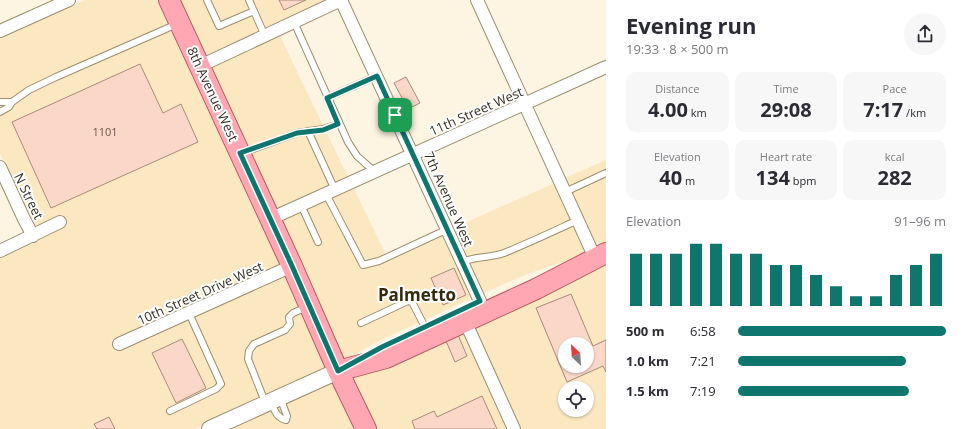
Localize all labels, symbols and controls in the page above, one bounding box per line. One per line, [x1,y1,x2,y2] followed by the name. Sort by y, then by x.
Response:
[626,10,757,40] text: Evening run
[904,13,946,55] button: share
[626,40,729,58] text: 19:33 · 8 × 500 m
[183,44,243,144] street label: 8th Avenue West
[655,81,699,96] text: Distance
[773,81,799,96] text: Time
[883,81,907,96] text: Pace
[426,82,526,140] street label: 11th Street West
[648,96,688,123] text: 4.00
[760,96,812,123] text: 29:08
[863,96,903,123] text: 7:17
[378,98,412,132] pin
[384,104,406,126] icon: arrive
[688,105,707,120] text: km
[903,105,926,120] text: /km
[92,124,118,139] house number: 1101
[420,149,478,250] street label: 7th Avenue West
[654,149,701,164] text: Elevation
[760,149,812,164] text: Heart rate
[885,149,905,164] text: kcal
[659,164,682,191] text: 40
[756,164,790,191] text: 134
[878,164,912,191] text: 282
[10,170,48,223] street label: N Street
[682,173,695,188] text: m
[790,173,816,188] text: bpm
[626,212,681,230] text: Elevation
[894,212,946,230] text: 91–96 m
[134,257,266,329] street label: 10th Street Drive West
[378,283,456,306] district label: Palmetto
[626,322,664,340] text: 500 m
[690,322,716,340] text: 6:58
[558,337,594,373] north arrow
[558,337,594,417] map controls
[626,352,669,370] text: 1.0 km
[690,352,716,370] text: 7:21
[558,381,594,417] button: locate
[626,382,669,400] text: 1.5 km
[690,382,716,400] text: 7:19

